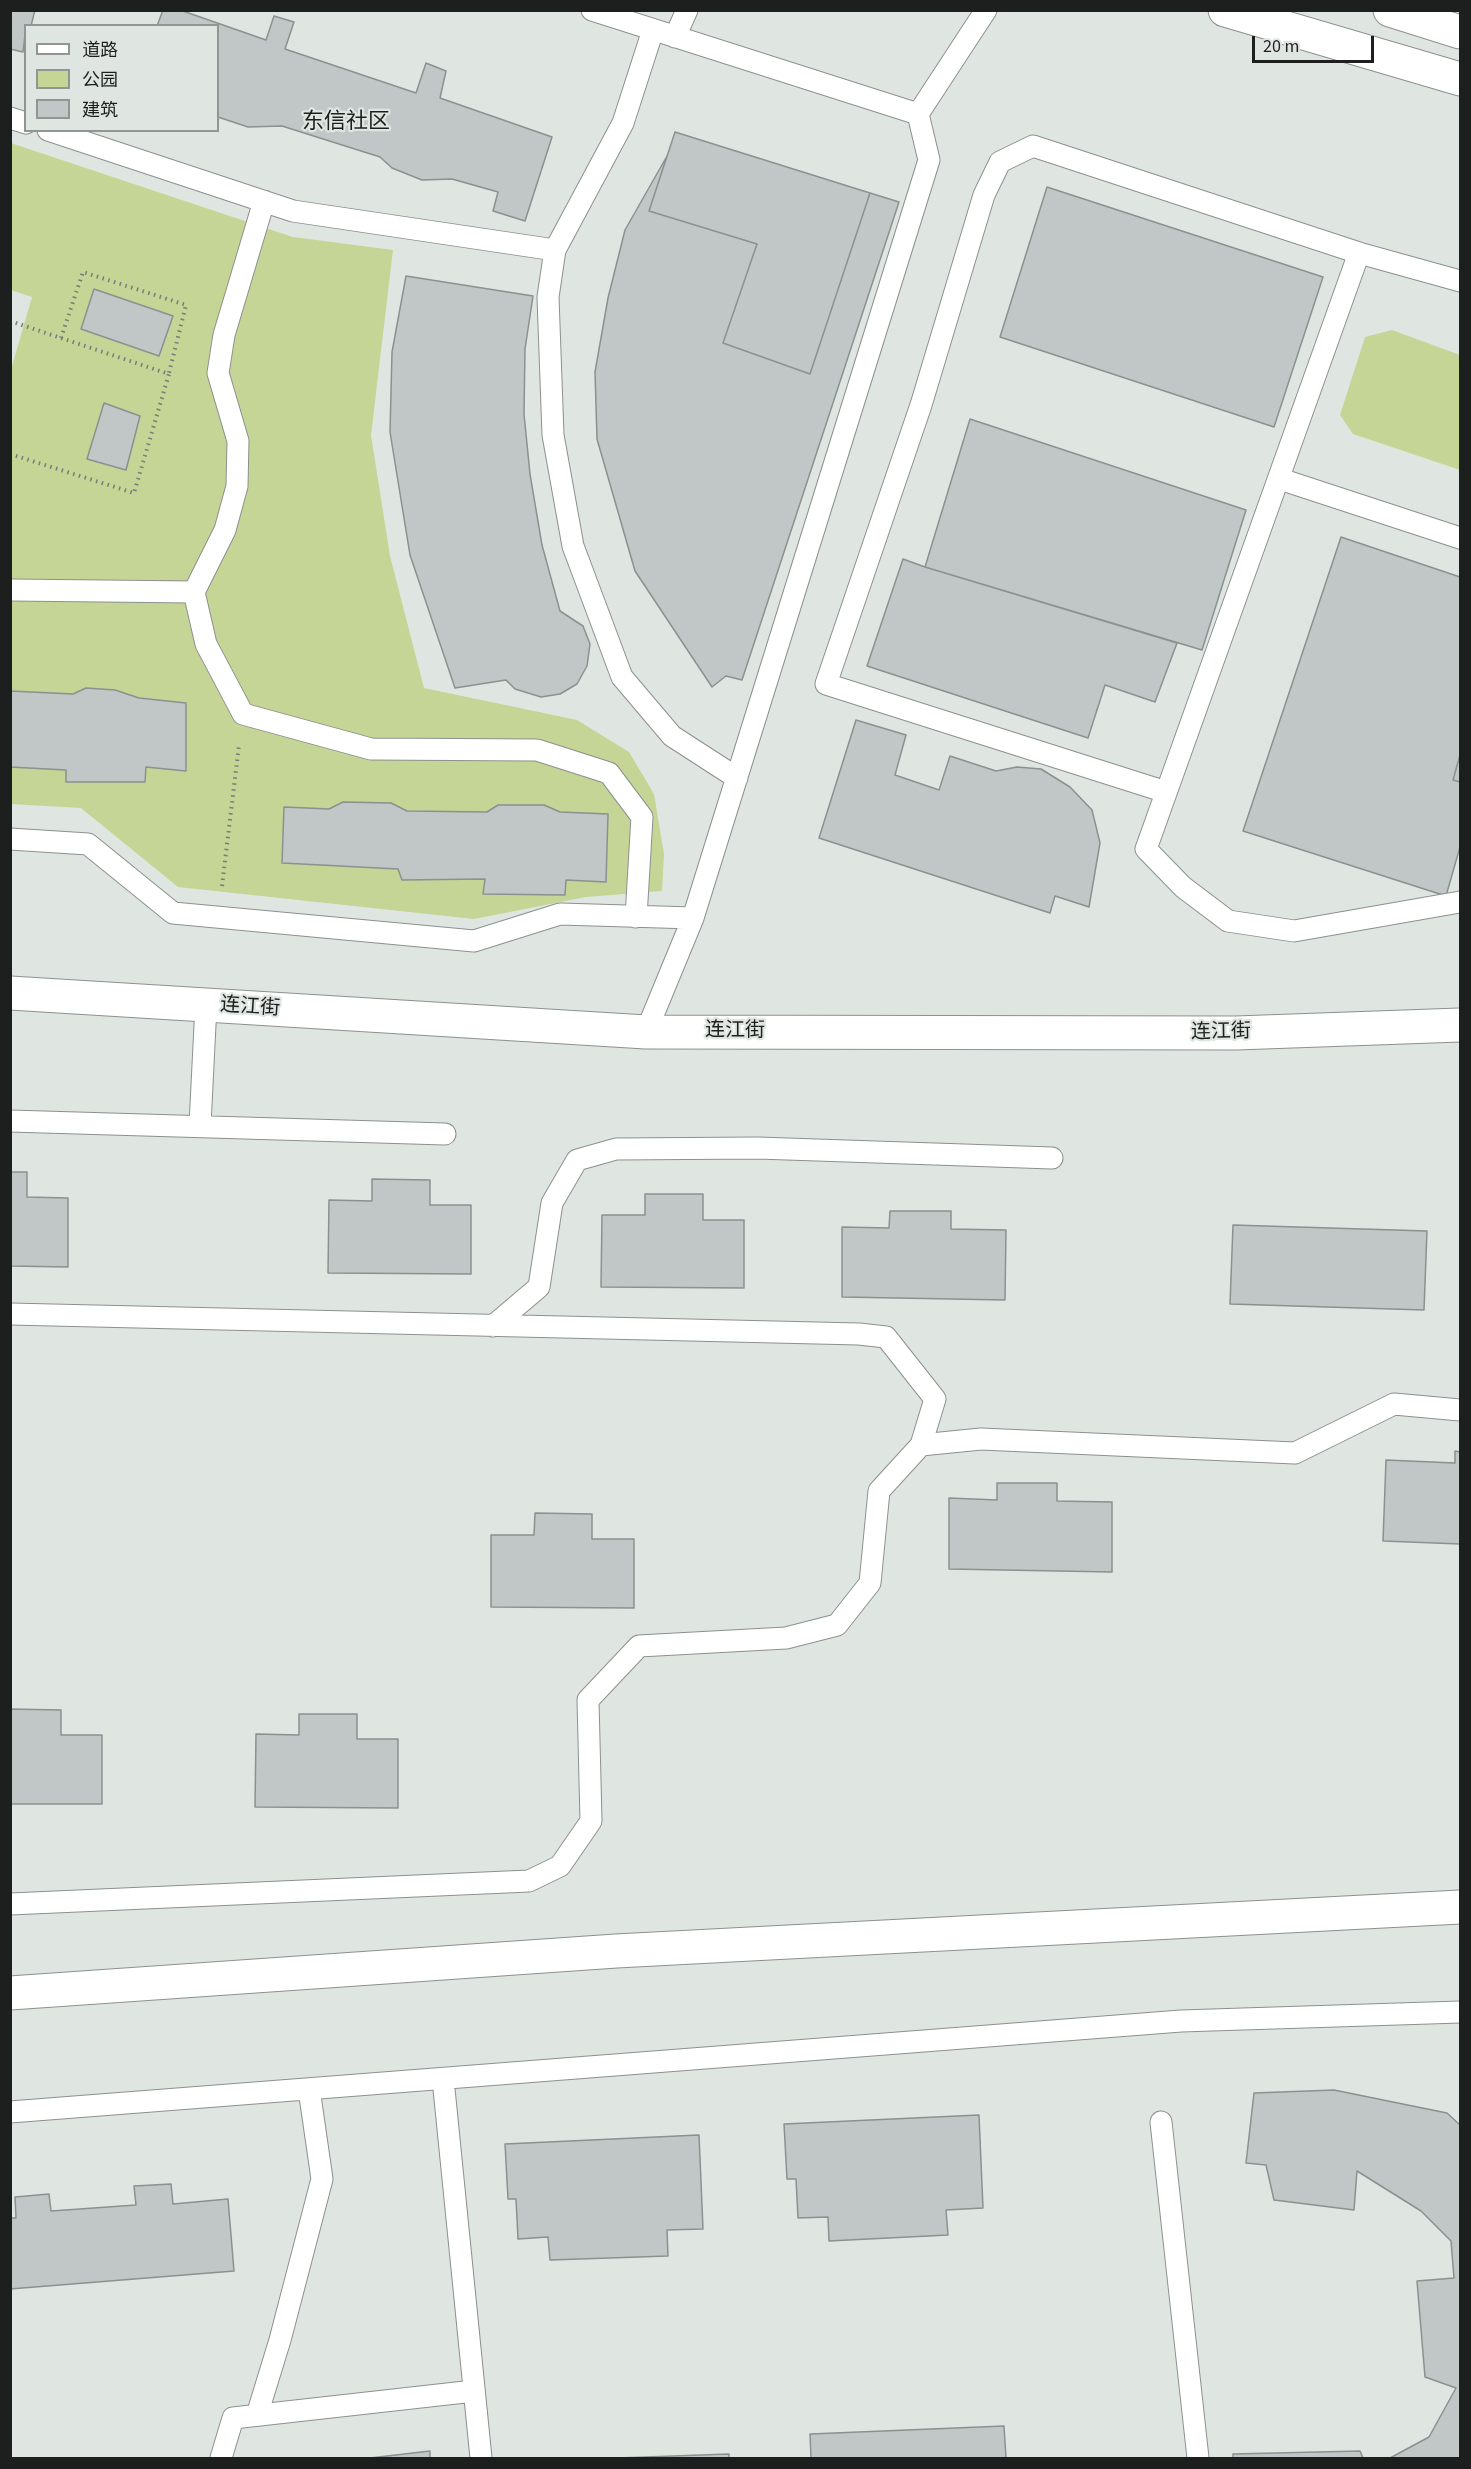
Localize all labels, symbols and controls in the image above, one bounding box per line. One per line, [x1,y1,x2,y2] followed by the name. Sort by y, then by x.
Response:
[24,24,219,132] legend
[1255,24,1376,62] scale bar
[1263,34,1299,59] text: 20 m
[82,38,118,63] text: 道路
[82,68,118,93] text: 公园
[82,98,118,123] text: 建筑
[302,110,390,136] district label: 东信社区
[219,994,281,1022] street label: 连江街
[705,1020,765,1044] street label: 连江街
[1191,1020,1251,1046] street label: 连江街

